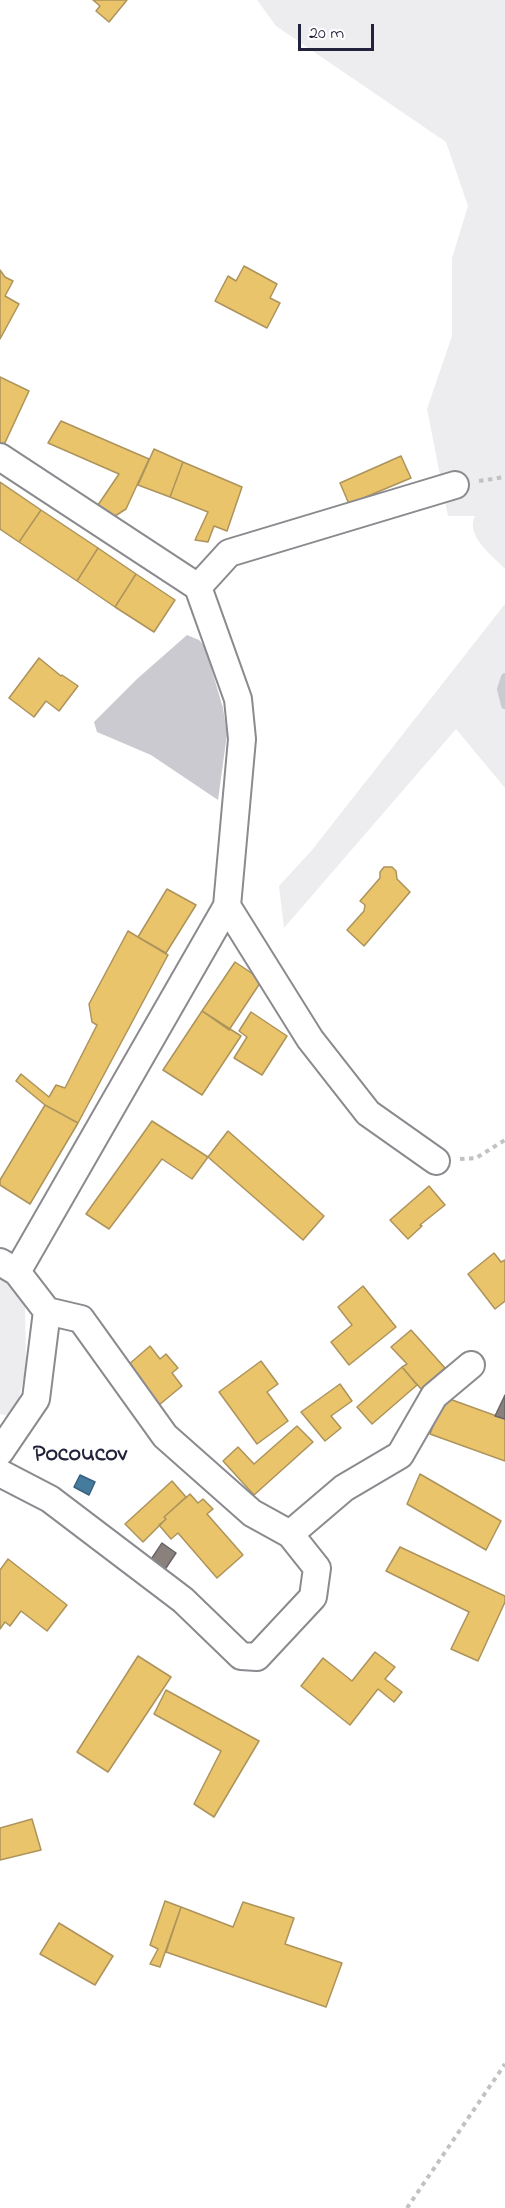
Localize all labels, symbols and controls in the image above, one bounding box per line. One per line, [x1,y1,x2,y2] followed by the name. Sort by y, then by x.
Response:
[301,12,378,50] scale bar
[309,21,344,47] text: 20 m
[33,1442,127,1470] district label: Pocoucov

